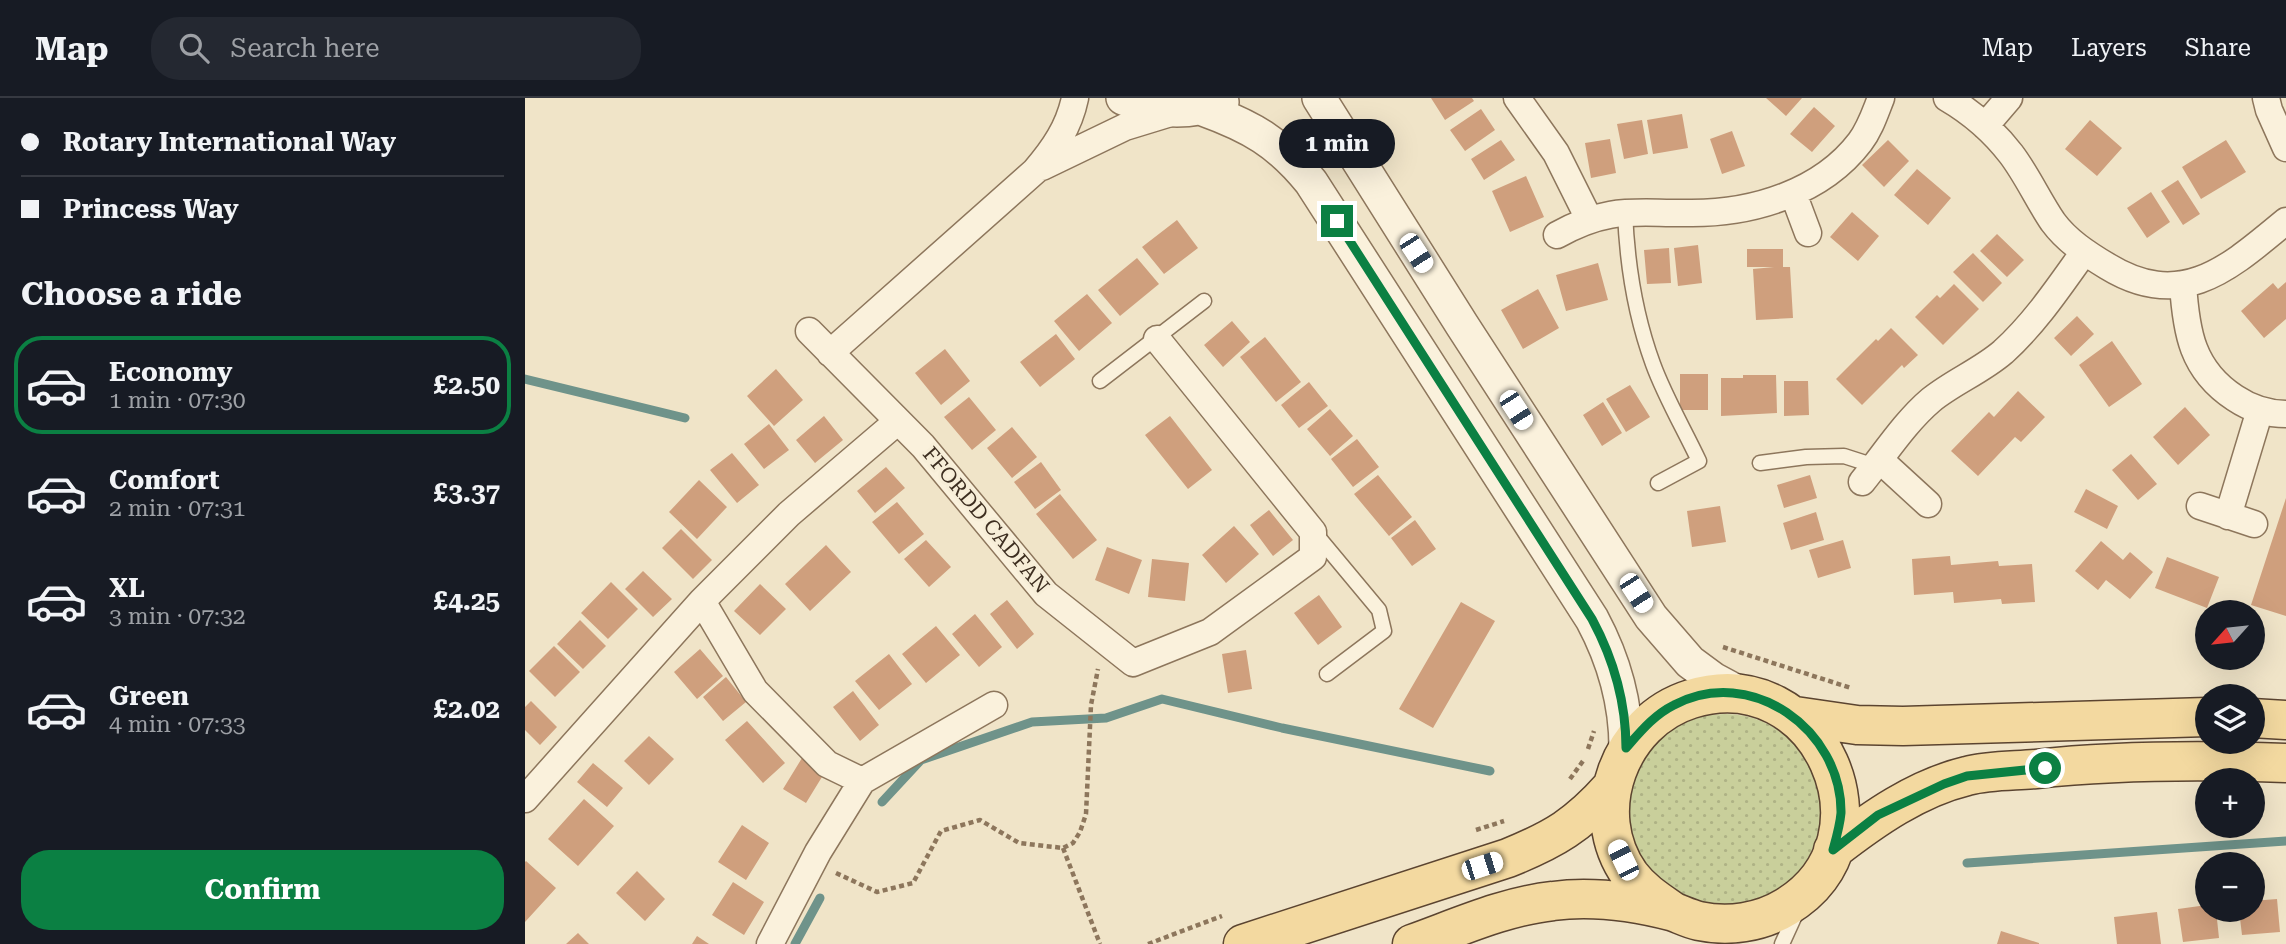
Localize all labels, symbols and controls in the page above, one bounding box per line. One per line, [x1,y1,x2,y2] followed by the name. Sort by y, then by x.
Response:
[151,17,641,80] search box
[35,29,109,68] text: Map
[175,29,213,67] icon: search
[231,33,380,63] text: Search here
[1982,34,2033,62] text: Map
[2071,34,2147,62] text: Layers
[2185,34,2251,62] text: Share
[1279,120,1395,169] callout: 1 min
[63,127,396,157] text: Rotary International Way
[1305,130,1369,157] text: 1 min
[63,194,239,224] text: Princess Way
[1321,205,1353,237] route end
[1396,230,1437,276] car
[21,275,242,313] text: Choose a ride
[25,354,88,417] icon: car
[109,357,232,387] text: Economy
[434,370,500,400] text: £2.50
[109,387,246,414] text: 1 min · 07:30
[1496,387,1537,433] car
[918,442,1054,598] street label: FFORDD CADFAN
[25,462,88,525] icon: car
[109,465,219,495] text: Comfort
[434,478,500,508] text: £3.37
[109,495,246,522] text: 2 min · 07:31
[25,570,88,633] icon: car
[1616,570,1657,616] car
[109,573,145,603] text: XL
[434,586,500,616] text: £4.25
[2195,600,2265,670] north arrow
[2195,600,2265,922] map controls
[109,603,246,630] text: 3 min · 07:32
[25,678,88,741] icon: car
[109,681,189,711] text: Green
[2195,684,2265,754] button: layers
[434,694,500,724] text: £2.02
[109,711,246,738] text: 4 min · 07:33
[2029,752,2061,784] route start
[2195,768,2265,838] button: +
[1605,837,1642,883] car
[21,850,504,930] button: Confirm
[1459,850,1506,882] car
[2195,852,2265,922] button: −

